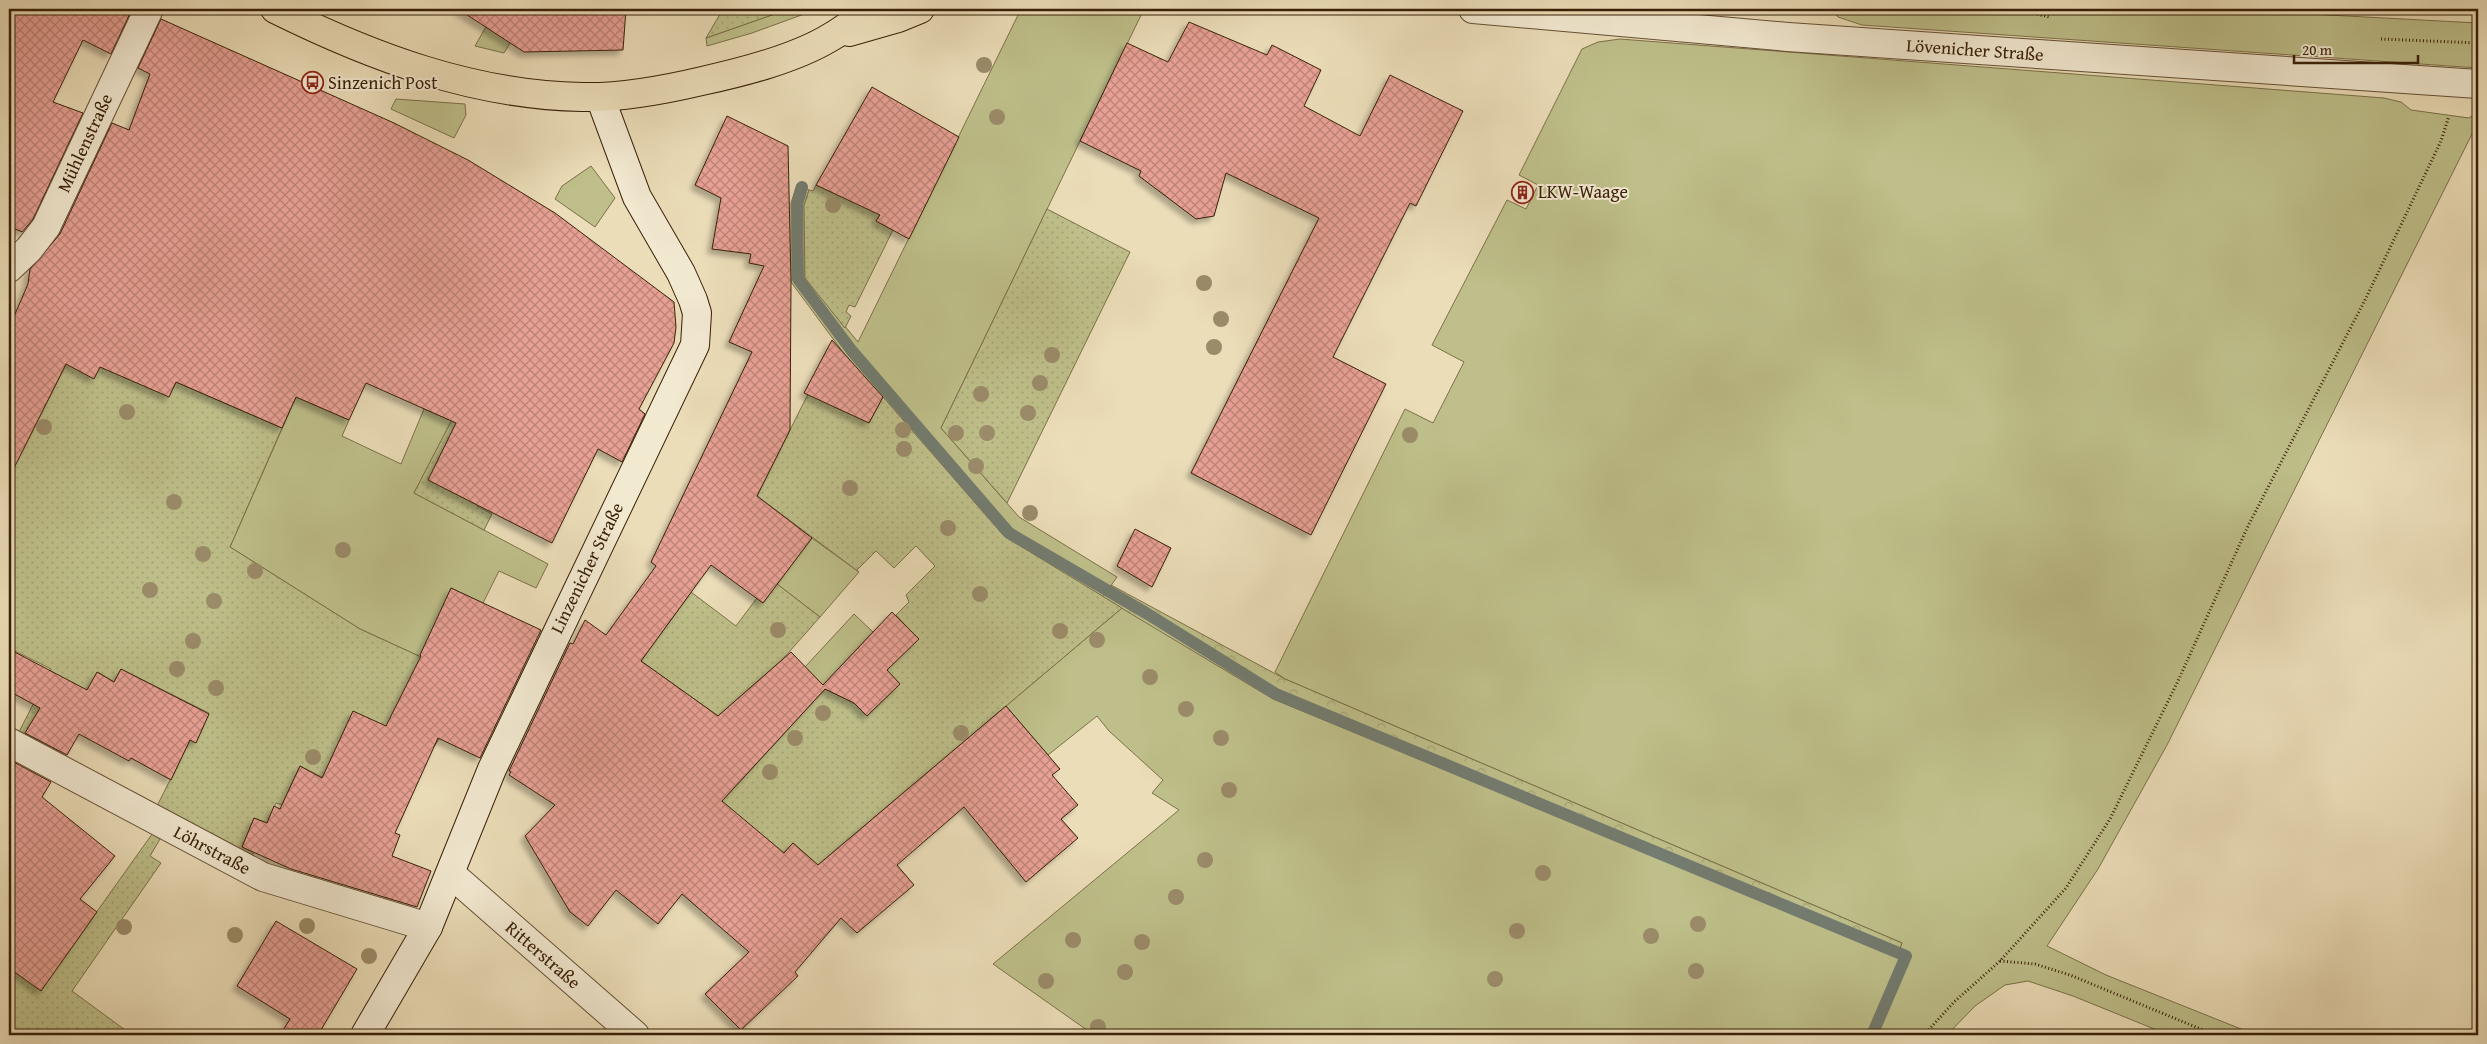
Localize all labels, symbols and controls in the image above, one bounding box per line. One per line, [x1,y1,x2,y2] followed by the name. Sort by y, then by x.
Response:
[1905,31,2045,68] street label: Lövenicher Straße
[2294,32,2418,64] scale bar
[2302,39,2333,60] text: 20 m
[328,69,438,96] place label: Sinzenich Post
[300,71,324,95] bus stop icon: Sinzenich Post
[50,89,119,197] street label: Mühlenstraße
[1538,178,1628,205] place label: LKW-Waage
[1510,180,1534,204] building icon: LKW-Waage
[543,498,630,638] street label: Linzenicher Straße
[169,818,256,881] street label: Löhrstraße
[500,914,587,995] street label: Ritterstraße

